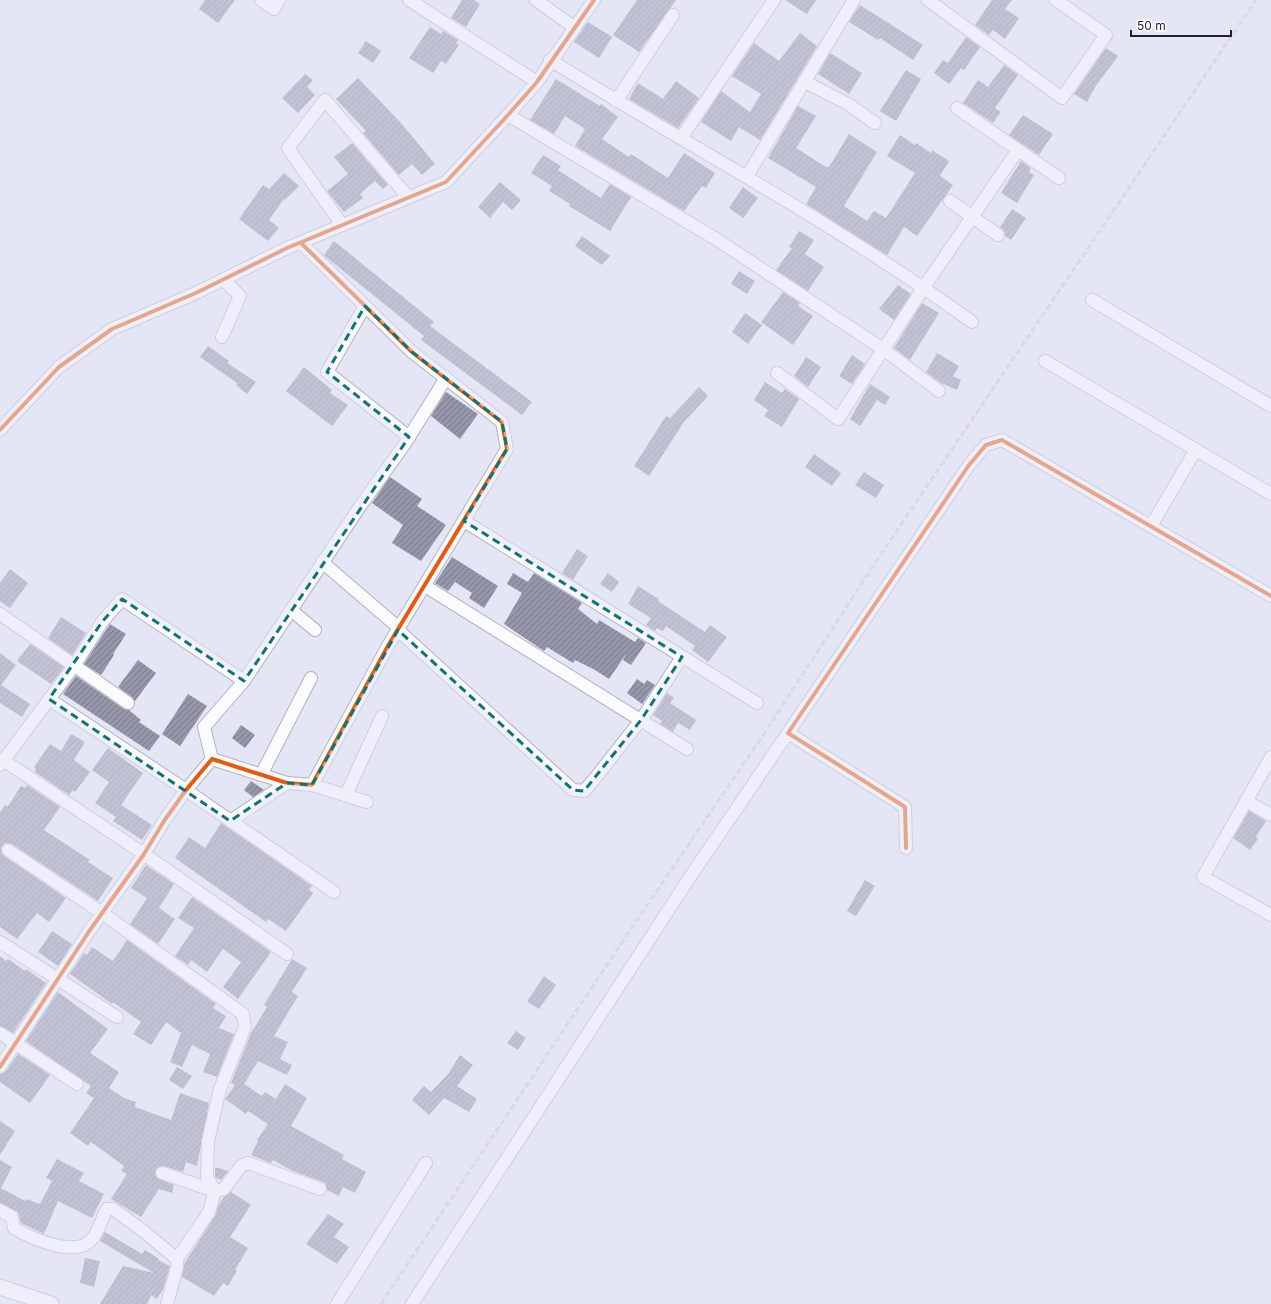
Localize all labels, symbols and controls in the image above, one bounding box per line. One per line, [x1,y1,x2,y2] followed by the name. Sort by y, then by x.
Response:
[1131,12,1231,38] scale bar
[1137,18,1166,33] text: 50 m

